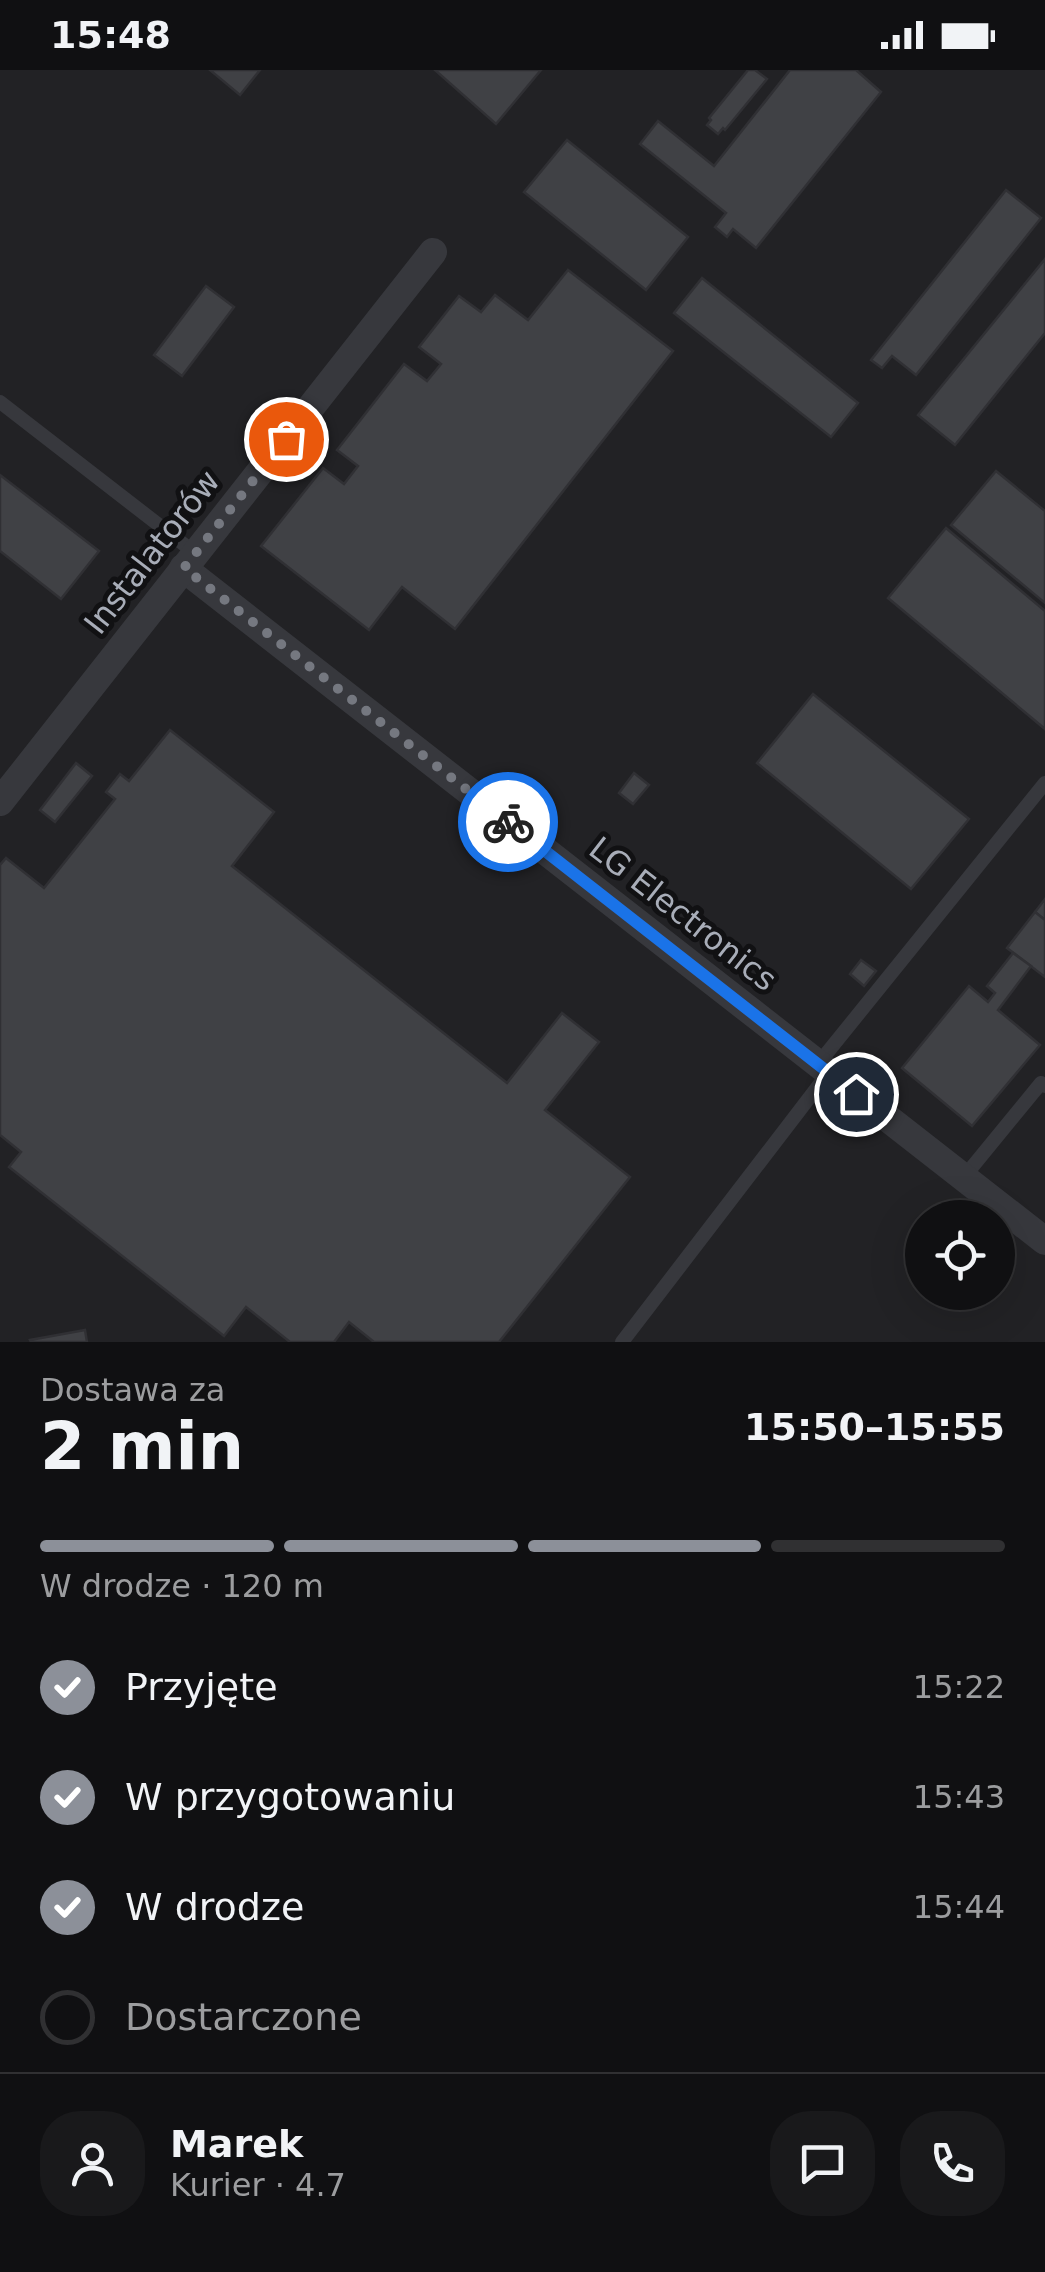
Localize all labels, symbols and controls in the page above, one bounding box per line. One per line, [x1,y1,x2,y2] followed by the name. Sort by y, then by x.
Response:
[50,13,171,57] text: 15:48
[244,397,329,482] pin
[259,412,314,467] icon: bag
[76,463,228,641] street label: Instalatorów
[458,772,558,872] courier
[481,795,536,850] icon: bike
[582,829,784,999] street label: LG Electronics
[814,1052,899,1137] pin
[829,1067,884,1122] icon: home
[905,1200,1015,1310] map controls
[905,1200,1015,1310] button: locate
[40,1371,225,1409] text: Dostawa za
[744,1405,1005,1449] text: 15:50–15:55
[40,1409,244,1484] text: 2 min
[40,1567,324,1605] text: W drodze · 120 m
[40,1660,95,1715] icon: check
[125,1665,278,1709] text: Przyjęte
[913,1668,1005,1706] text: 15:22
[40,1770,95,1825] icon: check
[125,1775,455,1819] text: W przygotowaniu
[913,1778,1005,1816] text: 15:43
[40,1880,95,1935] icon: check
[125,1885,304,1929] text: W drodze
[913,1888,1005,1926] text: 15:44
[125,1995,362,2039] text: Dostarczone
[40,2111,145,2216] button: person
[770,2111,875,2216] button: chat
[900,2111,1005,2216] button: phone
[170,2122,303,2166] text: Marek
[170,2166,346,2204] text: Kurier · 4.7

